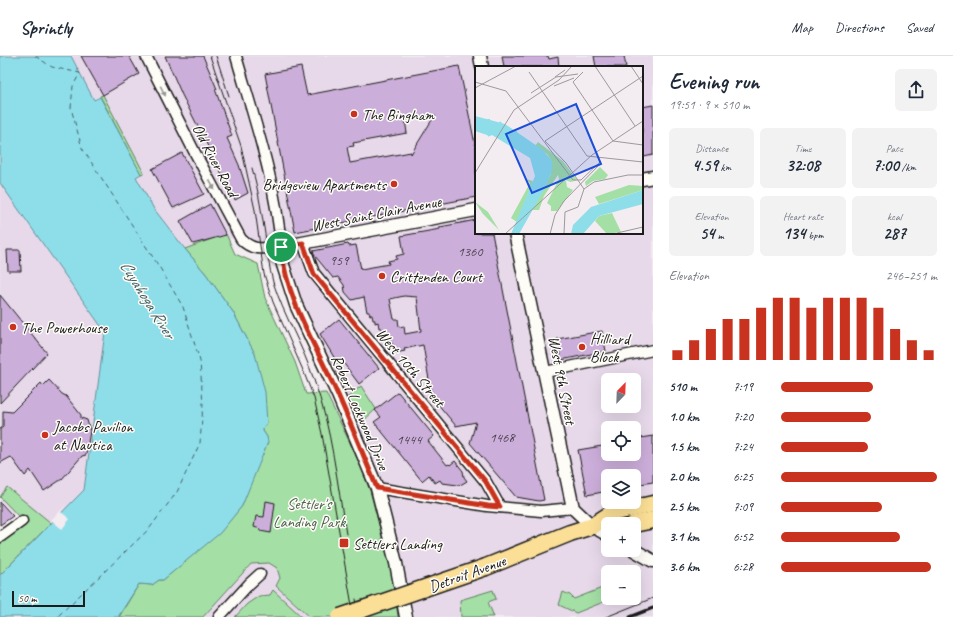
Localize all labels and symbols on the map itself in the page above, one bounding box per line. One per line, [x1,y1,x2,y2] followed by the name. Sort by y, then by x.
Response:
[475,66,643,234] inset map
[160,85,167,97] one-way arrow
[362,105,435,125] place label: The Bingham
[349,109,359,119] marker: The Bingham
[188,121,244,203] street label: Old River Road
[262,175,388,195] place label: Bridgeview Apartments
[209,179,216,191] one-way arrow
[389,179,399,189] marker: Bridgeview Apartments
[310,191,445,236] street label: West Saint Clair Avenue
[264,230,298,264] pin
[457,243,484,260] house number: 1360
[330,252,350,269] house number: 959
[115,257,181,344] water label: Cuyahoga River
[390,267,484,287] place label: Crittenden Court
[377,271,387,281] marker: Crittenden Court
[21,318,109,338] place label: The Powerhouse
[8,322,18,332] marker: The Powerhouse
[371,324,450,412] street label: West 10th Street
[590,329,632,367] place label: Hilliard Block
[544,334,581,428] street label: West 9th Street
[577,342,587,352] marker: Hilliard Block
[327,352,394,475] street label: Robert Lockwood Drive
[601,373,641,413] north arrow
[52,417,133,455] place label: Jacobs Pavilion at Nautica
[489,429,516,446] house number: 1468
[40,430,50,440] marker: Jacobs Pavilion at Nautica
[396,431,423,448] house number: 1444
[273,494,346,532] park label: Settler's Landing Park
[353,534,443,554] place label: Settlers Landing
[338,537,350,549] marker: Settlers Landing
[426,550,510,597] street label: Detroit Avenue
[12,589,85,608] scale bar

